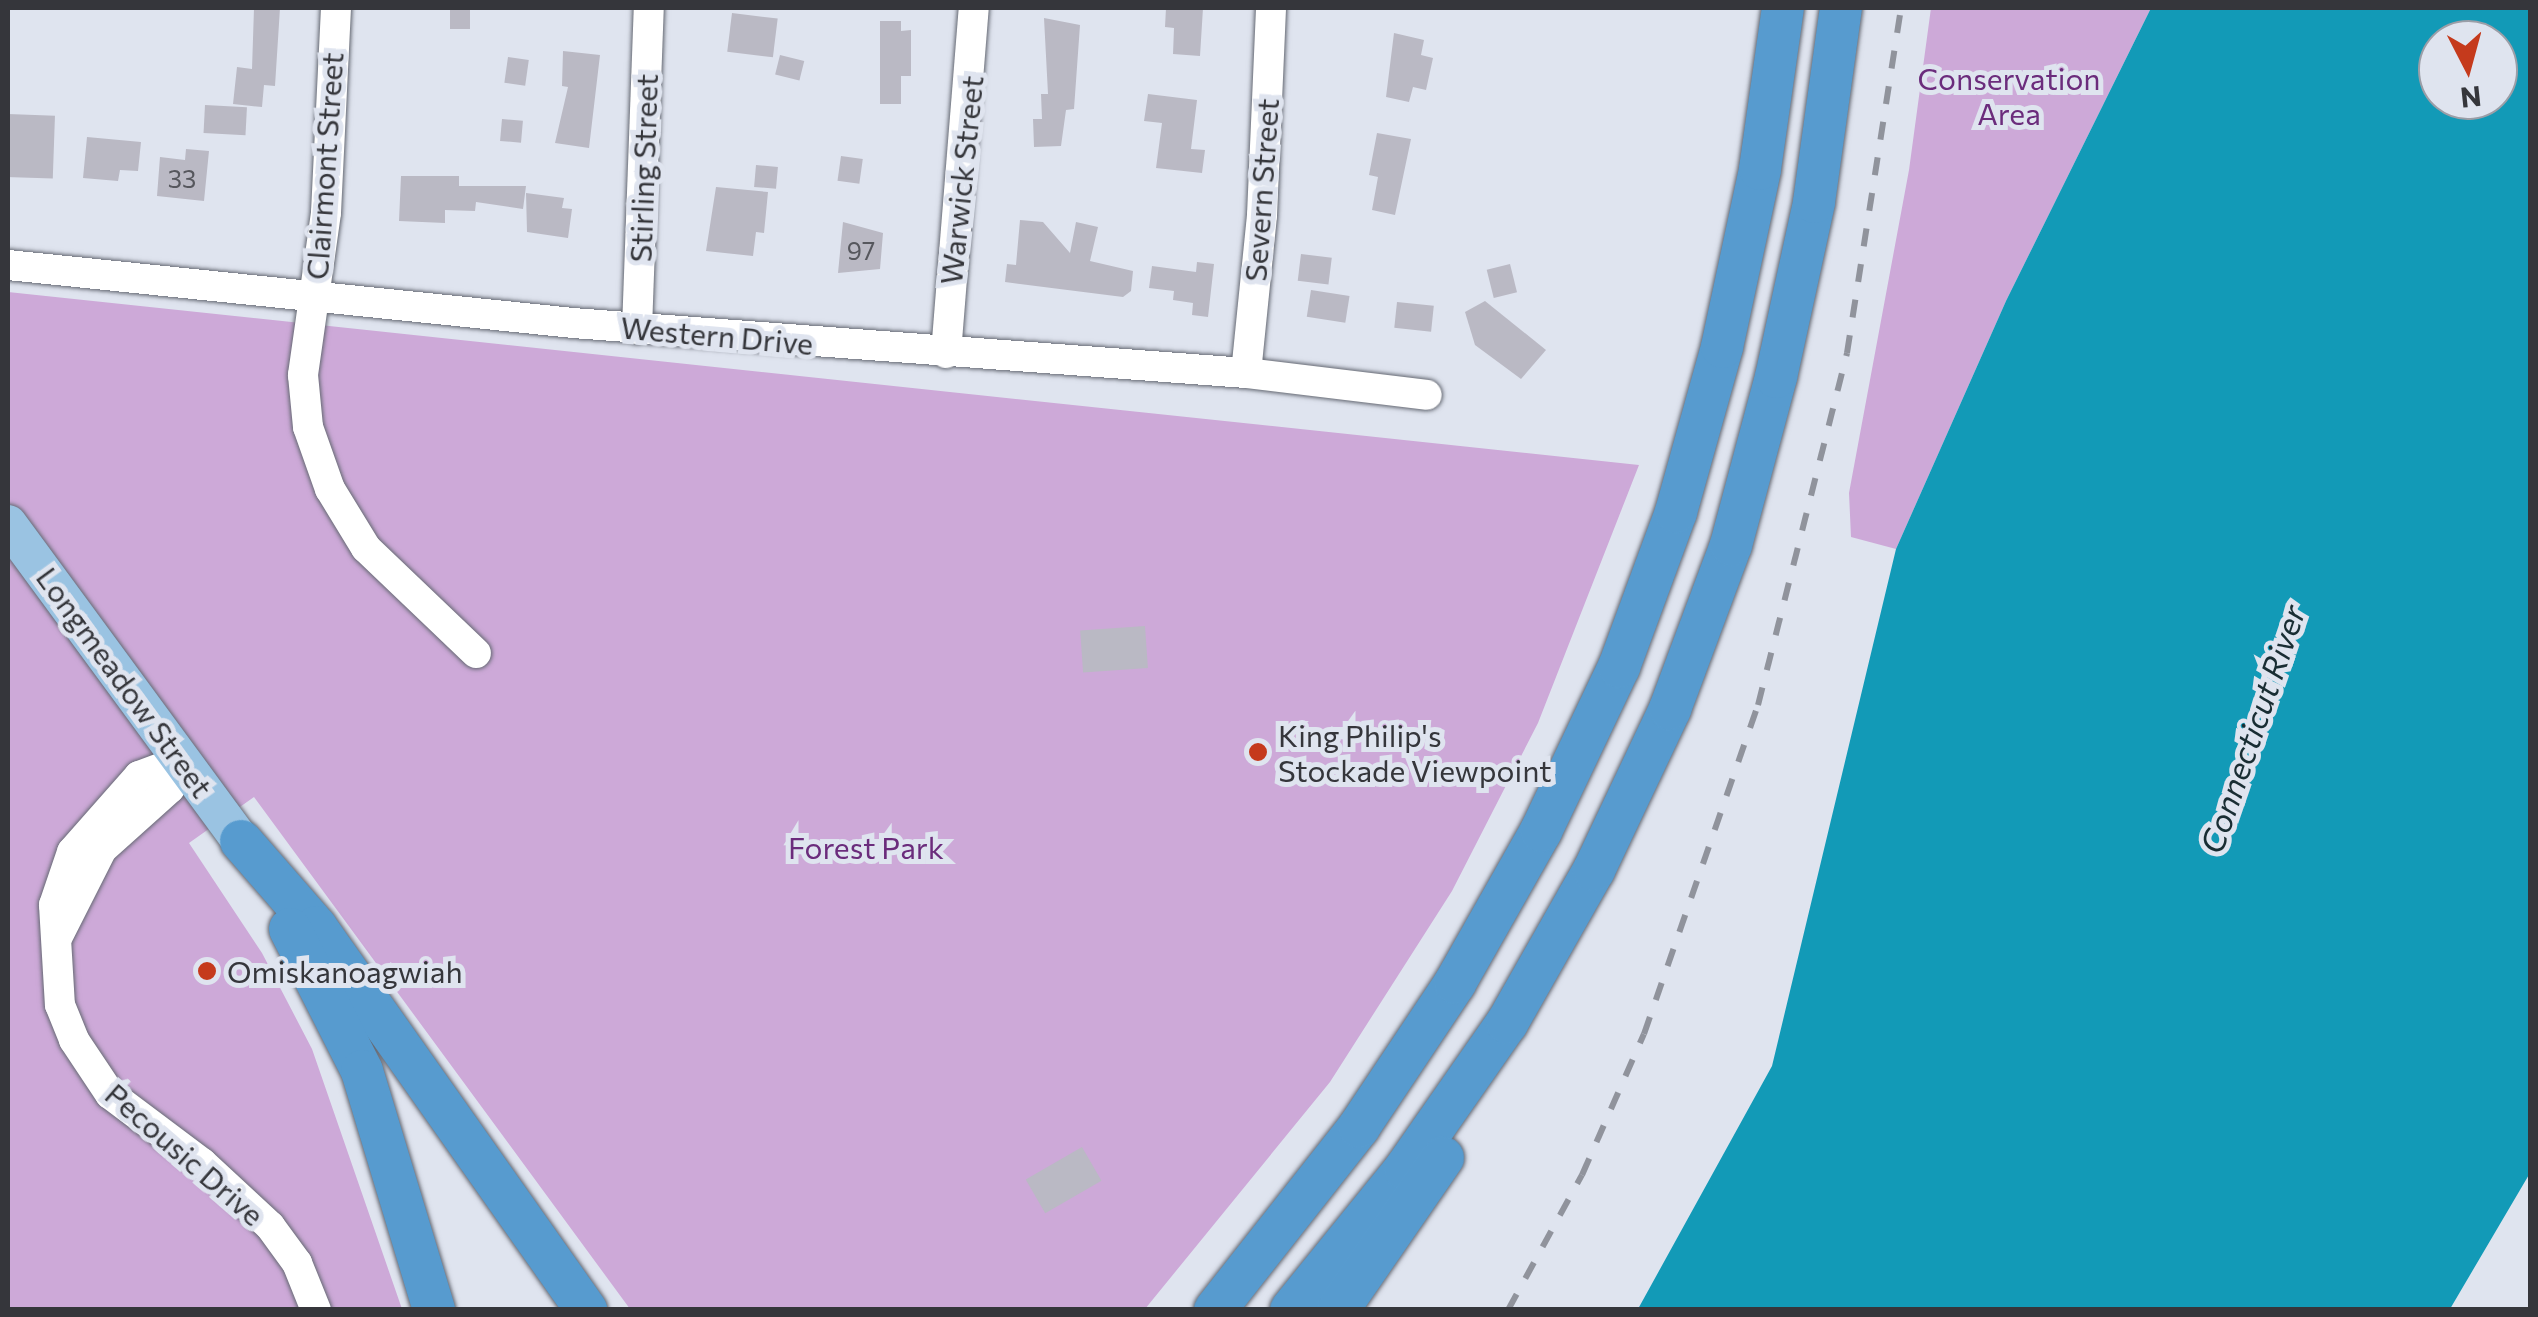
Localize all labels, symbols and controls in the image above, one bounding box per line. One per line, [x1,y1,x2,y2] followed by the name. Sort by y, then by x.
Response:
[2418,20,2518,120] north arrow
[298,51,350,281] street label: Clairmont Street
[1917,60,2101,130] park label: Conservation Area
[622,73,664,263] street label: Stirling Street
[932,74,990,286] street label: Warwick Street
[2459,80,2483,116] text: N
[1237,97,1285,283] street label: Severn Street
[168,163,196,193] house number: 33
[847,235,875,265] house number: 97
[619,309,815,361] street label: Western Drive
[29,560,221,804] street label: Longmeadow Street
[2192,600,2312,858] water label: Connecticut River
[1278,717,1552,788] place label: King Philip's Stockade Viewpoint
[1247,741,1269,763] marker: King Philip's Stockade Viewpoint
[788,829,944,865] park label: Forest Park
[227,953,463,989] place label: Omiskanoagwiah
[196,960,218,982] marker: Omiskanoagwiah
[98,1075,272,1233] street label: Pecousic Drive

